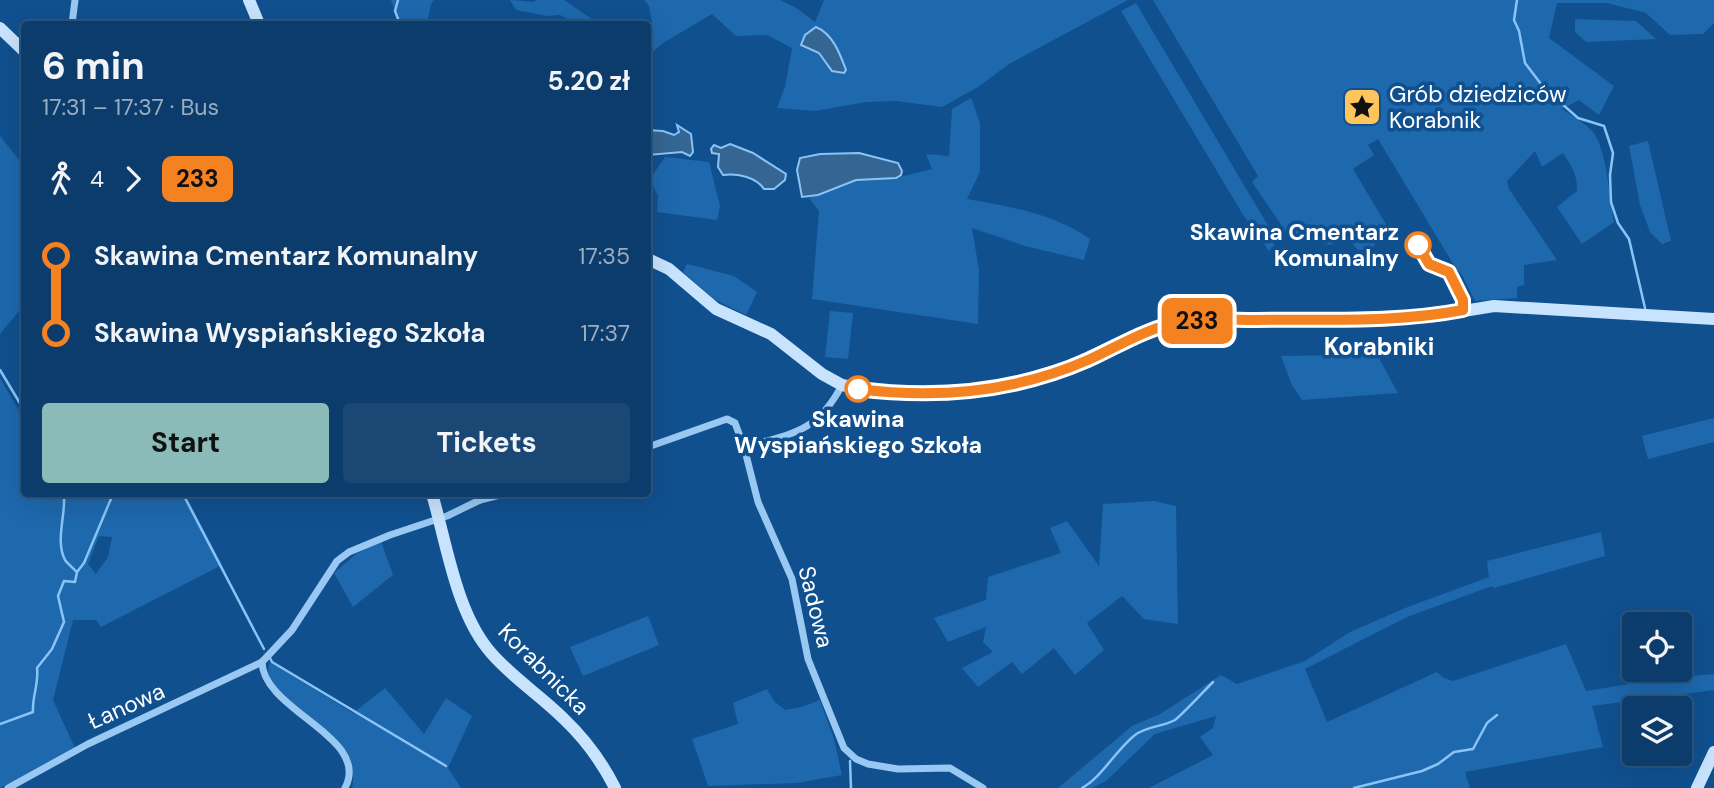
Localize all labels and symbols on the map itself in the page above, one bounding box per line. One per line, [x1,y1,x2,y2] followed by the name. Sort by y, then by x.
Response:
[1389,79,1567,135] place label: Grób dziedziców Korabnik
[1341,86,1383,128] place icon: Grób dziedziców Korabnik
[1190,217,1399,273] place label: Skawina Cmentarz Komunalny
[1405,232,1431,258] marker: Skawina Cmentarz Komunalny
[1157,298,1237,344] line badge: 233
[1324,331,1434,362] district label: Korabniki
[845,376,871,402] marker: Skawina Wyspiańskiego Szkoła
[734,404,982,460] place label: Skawina Wyspiańskiego Szkoła
[791,563,841,651] street label: Sadowa
[492,617,596,721] street label: Korabnicka
[83,676,169,736] street label: Łanowa

